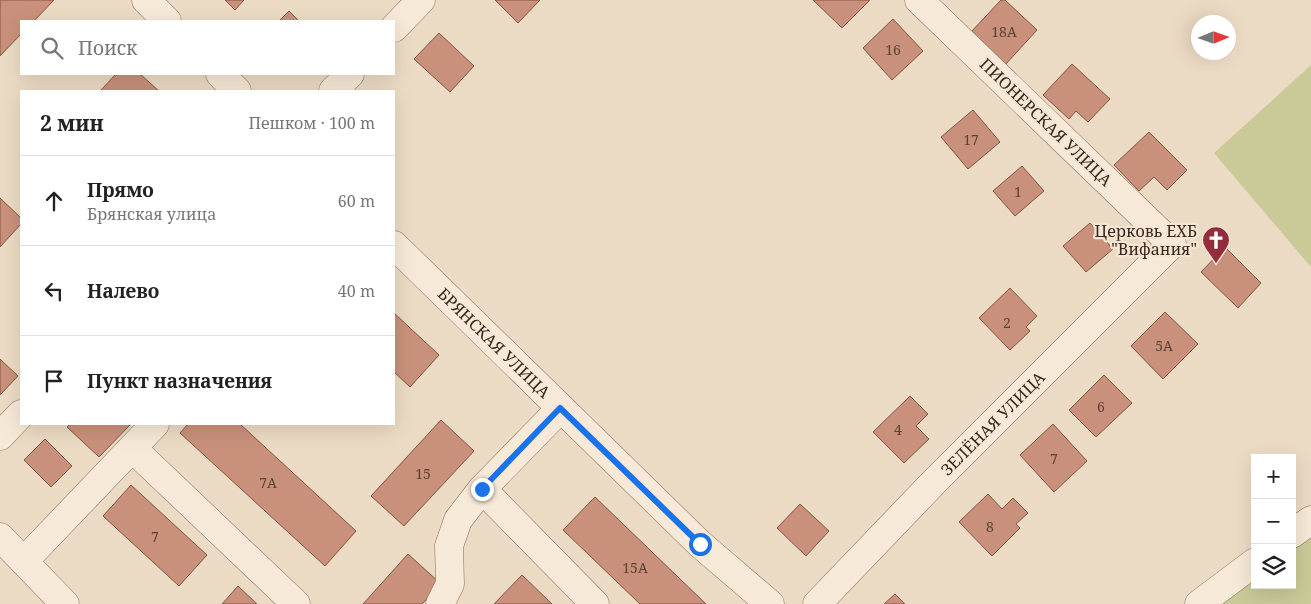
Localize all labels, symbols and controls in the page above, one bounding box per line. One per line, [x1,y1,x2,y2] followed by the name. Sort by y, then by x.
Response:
[1191,15,1236,60] north arrow
[20,20,395,75] search box
[991,22,1017,41] house number: 18А
[38,34,66,62] icon: search
[78,35,137,61] text: Поиск
[885,40,901,59] house number: 16
[975,53,1117,191] street label: ПИОНЕРСКАЯ УЛИЦА
[40,109,104,137] text: 2 мин
[248,112,375,134] text: Пешком · 100 m
[963,130,979,149] house number: 17
[87,177,154,203] text: Прямо
[1014,182,1022,201] house number: 1
[40,187,68,215] icon: ahead
[338,190,375,212] text: 60 m
[87,203,216,225] text: Брянская улица
[1095,220,1197,260] place label: Церковь ЕХБ "Вифания"
[1201,225,1231,264] church icon: Церковь ЕХБ "Вифания"
[40,277,68,305] icon: left
[87,278,159,304] text: Налево
[338,280,375,302] text: 40 m
[433,283,556,403] street label: БРЯНСКАЯ УЛИЦА
[1003,313,1011,332] house number: 2
[1155,336,1173,355] house number: 5А
[936,366,1050,480] street label: ЗЕЛЁНАЯ УЛИЦА
[40,367,68,395] icon: arrive
[87,368,272,394] text: Пункт назначения
[1097,397,1105,416] house number: 6
[894,420,902,439] house number: 4
[1050,449,1058,468] house number: 7
[1251,454,1296,589] map controls
[1251,454,1296,499] button: +
[415,464,431,483] house number: 15
[259,473,277,492] house number: 7А
[471,478,494,501] route end
[1251,499,1296,544] button: −
[986,517,994,536] house number: 8
[151,527,159,546] house number: 7
[689,533,712,556] route start
[1251,544,1296,589] button: layers
[622,558,648,577] house number: 15А

